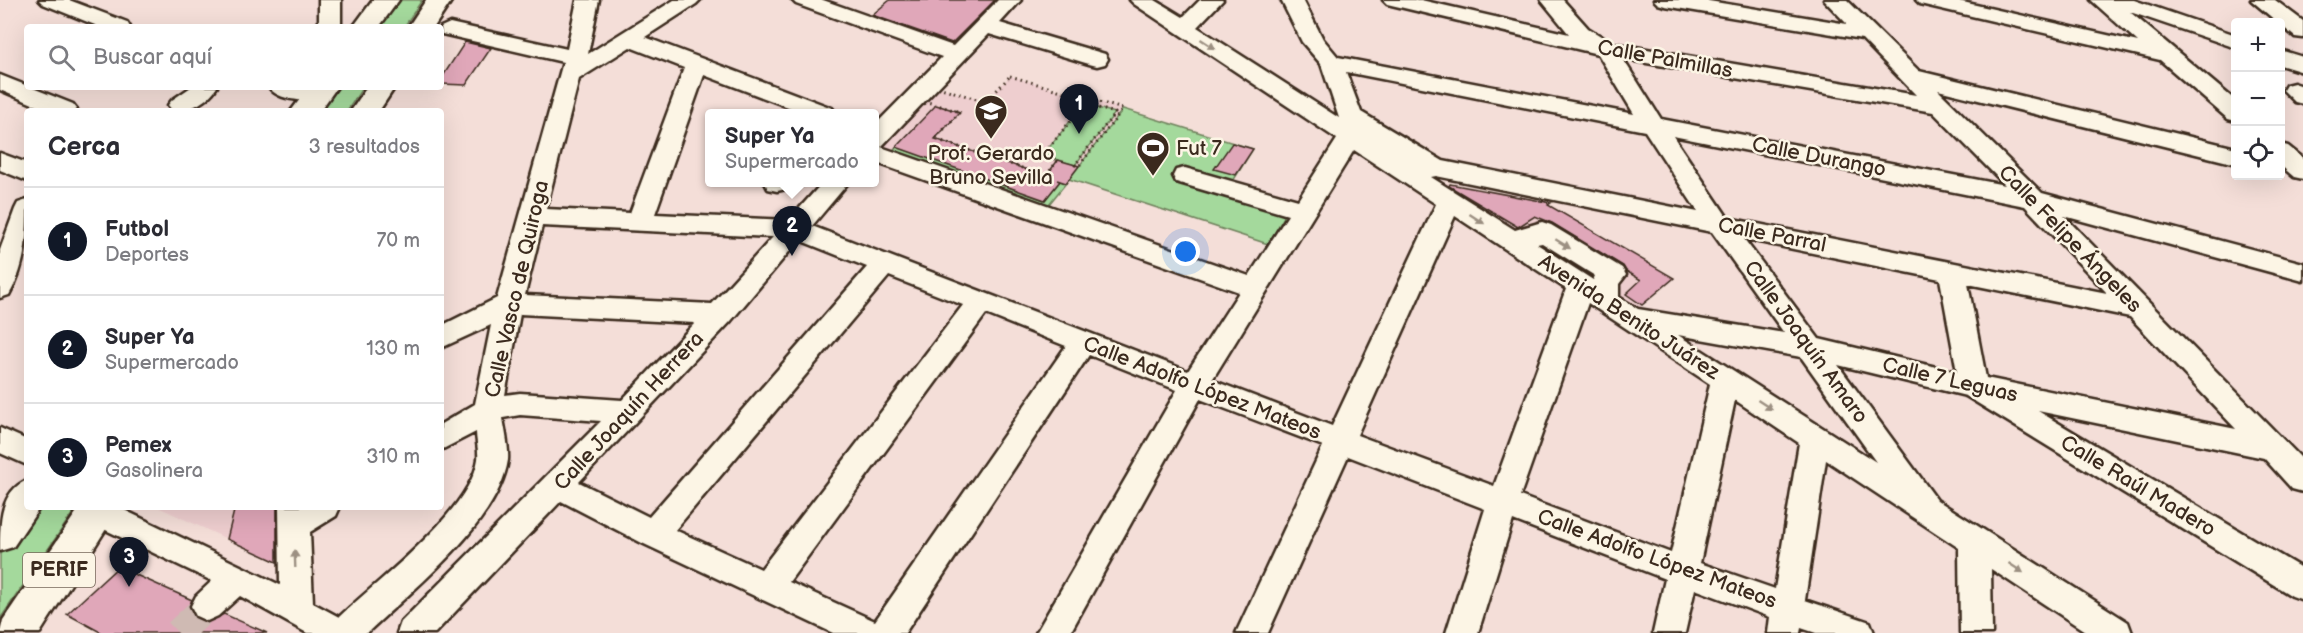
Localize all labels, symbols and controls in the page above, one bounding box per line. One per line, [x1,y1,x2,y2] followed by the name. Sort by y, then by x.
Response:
[2231,18,2285,180] map controls
[2231,18,2285,72] button: +
[24,24,444,90] search box
[1595,35,1735,83] street label: Calle Palmillas
[1199,38,1216,49] one-way arrow
[45,41,78,74] icon: search
[93,44,212,71] text: Buscar aquí
[2231,72,2285,126] button: −
[1060,84,1098,134] pin: 1
[973,93,1009,140] school or university icon: Prof. Gerardo Bruno Sevilla
[705,109,879,187] popup
[725,123,815,150] text: Super Ya
[2231,126,2285,180] button: locate
[1135,130,1171,177] sports icon: Fut 7
[48,132,120,163] text: Cerca
[1750,132,1888,182] street label: Calle Durango
[309,135,420,159] text: 3 resultados
[1176,136,1223,161] place label: Fut 7
[928,141,1054,190] place label: Prof. Gerardo Bruno Sevilla
[725,150,859,174] text: Supermercado
[1993,160,2147,318] street label: Calle Felipe Ángeles
[480,178,554,400] street label: Calle Vasco de Quiroga
[772,206,812,256] pin: 2
[1716,212,1828,258] street label: Calle Parral
[1469,213,1485,224] one-way arrow
[105,216,169,243] text: Futbol
[63,229,72,253] text: 1
[376,229,420,253] text: 70 m
[1171,237,1200,266] your location
[1555,239,1571,250] one-way arrow
[105,243,189,267] text: Deportes
[1534,249,1725,385] street label: Avenida Benito Juárez
[1739,256,1873,428] street label: Calle Joaquín Amaro
[105,324,195,351] text: Super Ya
[549,326,709,496] street label: Calle Joaquín Herrera
[1079,331,1325,445] street label: Calle Adolfo López Mateos
[62,337,73,361] text: 2
[366,337,420,361] text: 130 m
[105,351,239,375] text: Supermercado
[1880,352,2020,408] street label: Calle 7 Leguas
[1756,399,1773,410] one-way arrow
[2056,430,2220,542] street label: Calle Raúl Madero
[105,432,171,459] text: Pemex
[62,445,73,469] text: 3
[366,445,420,469] text: 310 m
[105,459,203,483] text: Gasolinera
[1534,504,1780,614] street label: Calle Adolfo López Mateos
[110,538,148,587] pin: 3
[290,549,300,568] one-way arrow
[23,553,95,587] road number: PERIF
[2008,562,2024,573] one-way arrow

